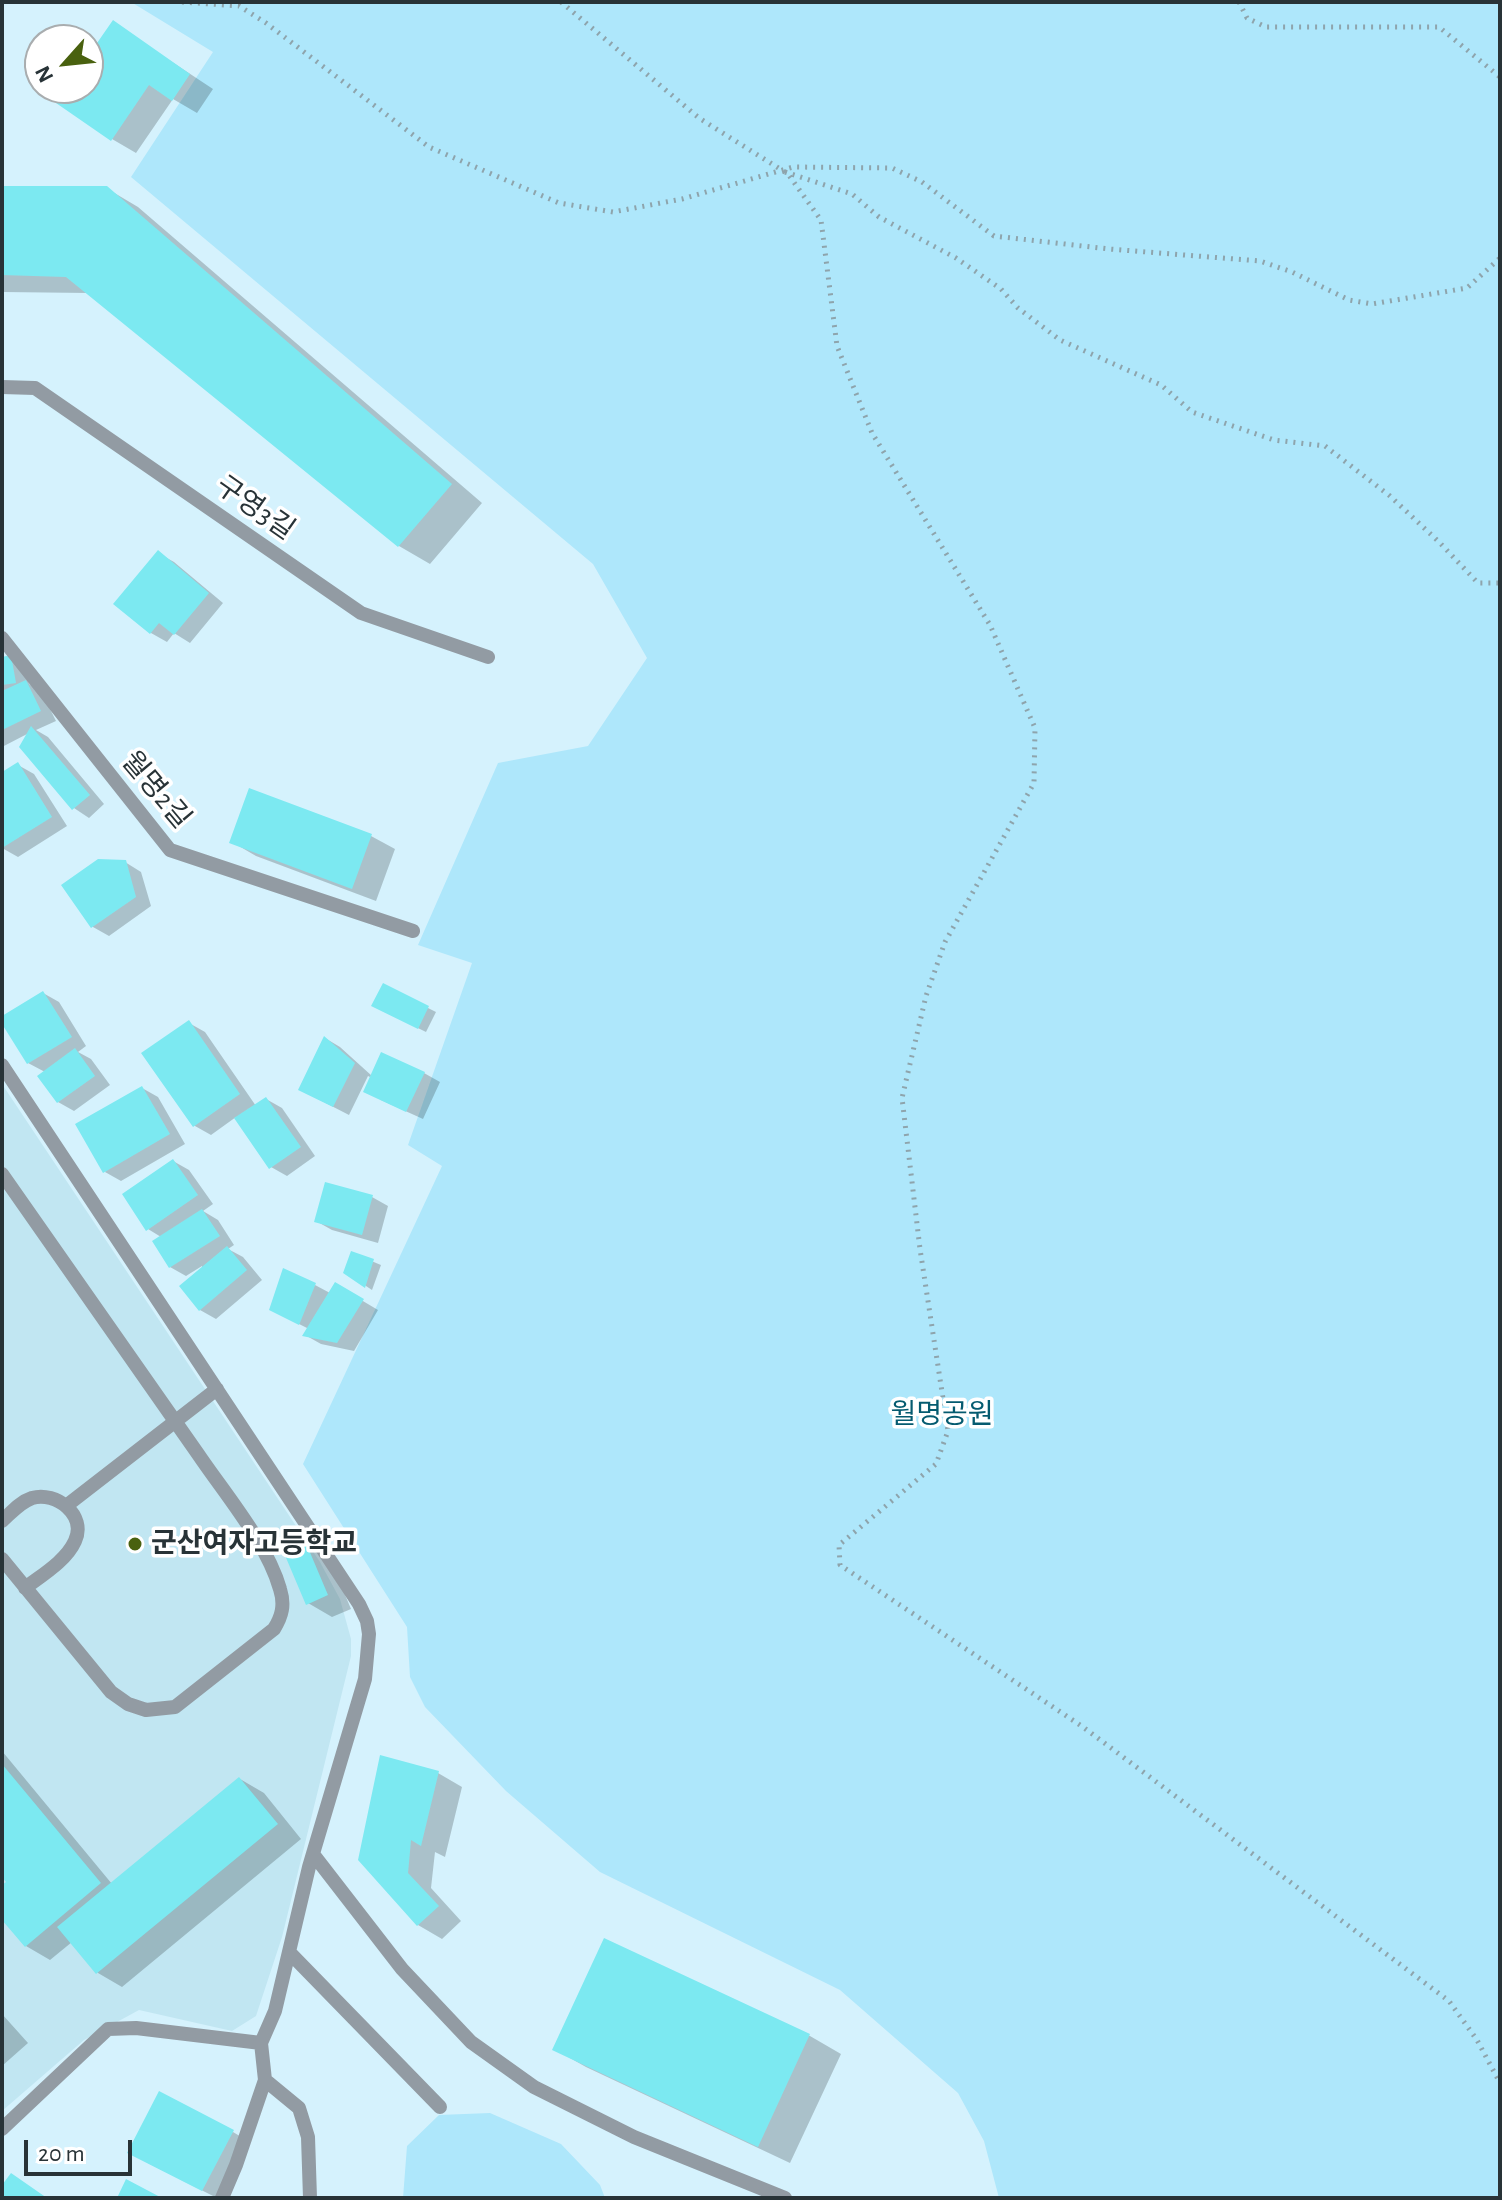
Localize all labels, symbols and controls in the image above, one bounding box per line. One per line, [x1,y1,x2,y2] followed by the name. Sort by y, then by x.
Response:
[24,24,104,104] north arrow
[31,62,58,86] text: N
[209,469,301,547] street label: 구영3길
[114,745,198,835] street label: 월명2길
[890,1398,994,1432] park label: 월명공원
[151,1527,357,1561] place label: 군산여자고등학교
[126,1535,144,1553] marker: 군산여자고등학교
[28,2124,136,2174] scale bar
[38,2142,85,2166] text: 20 m

